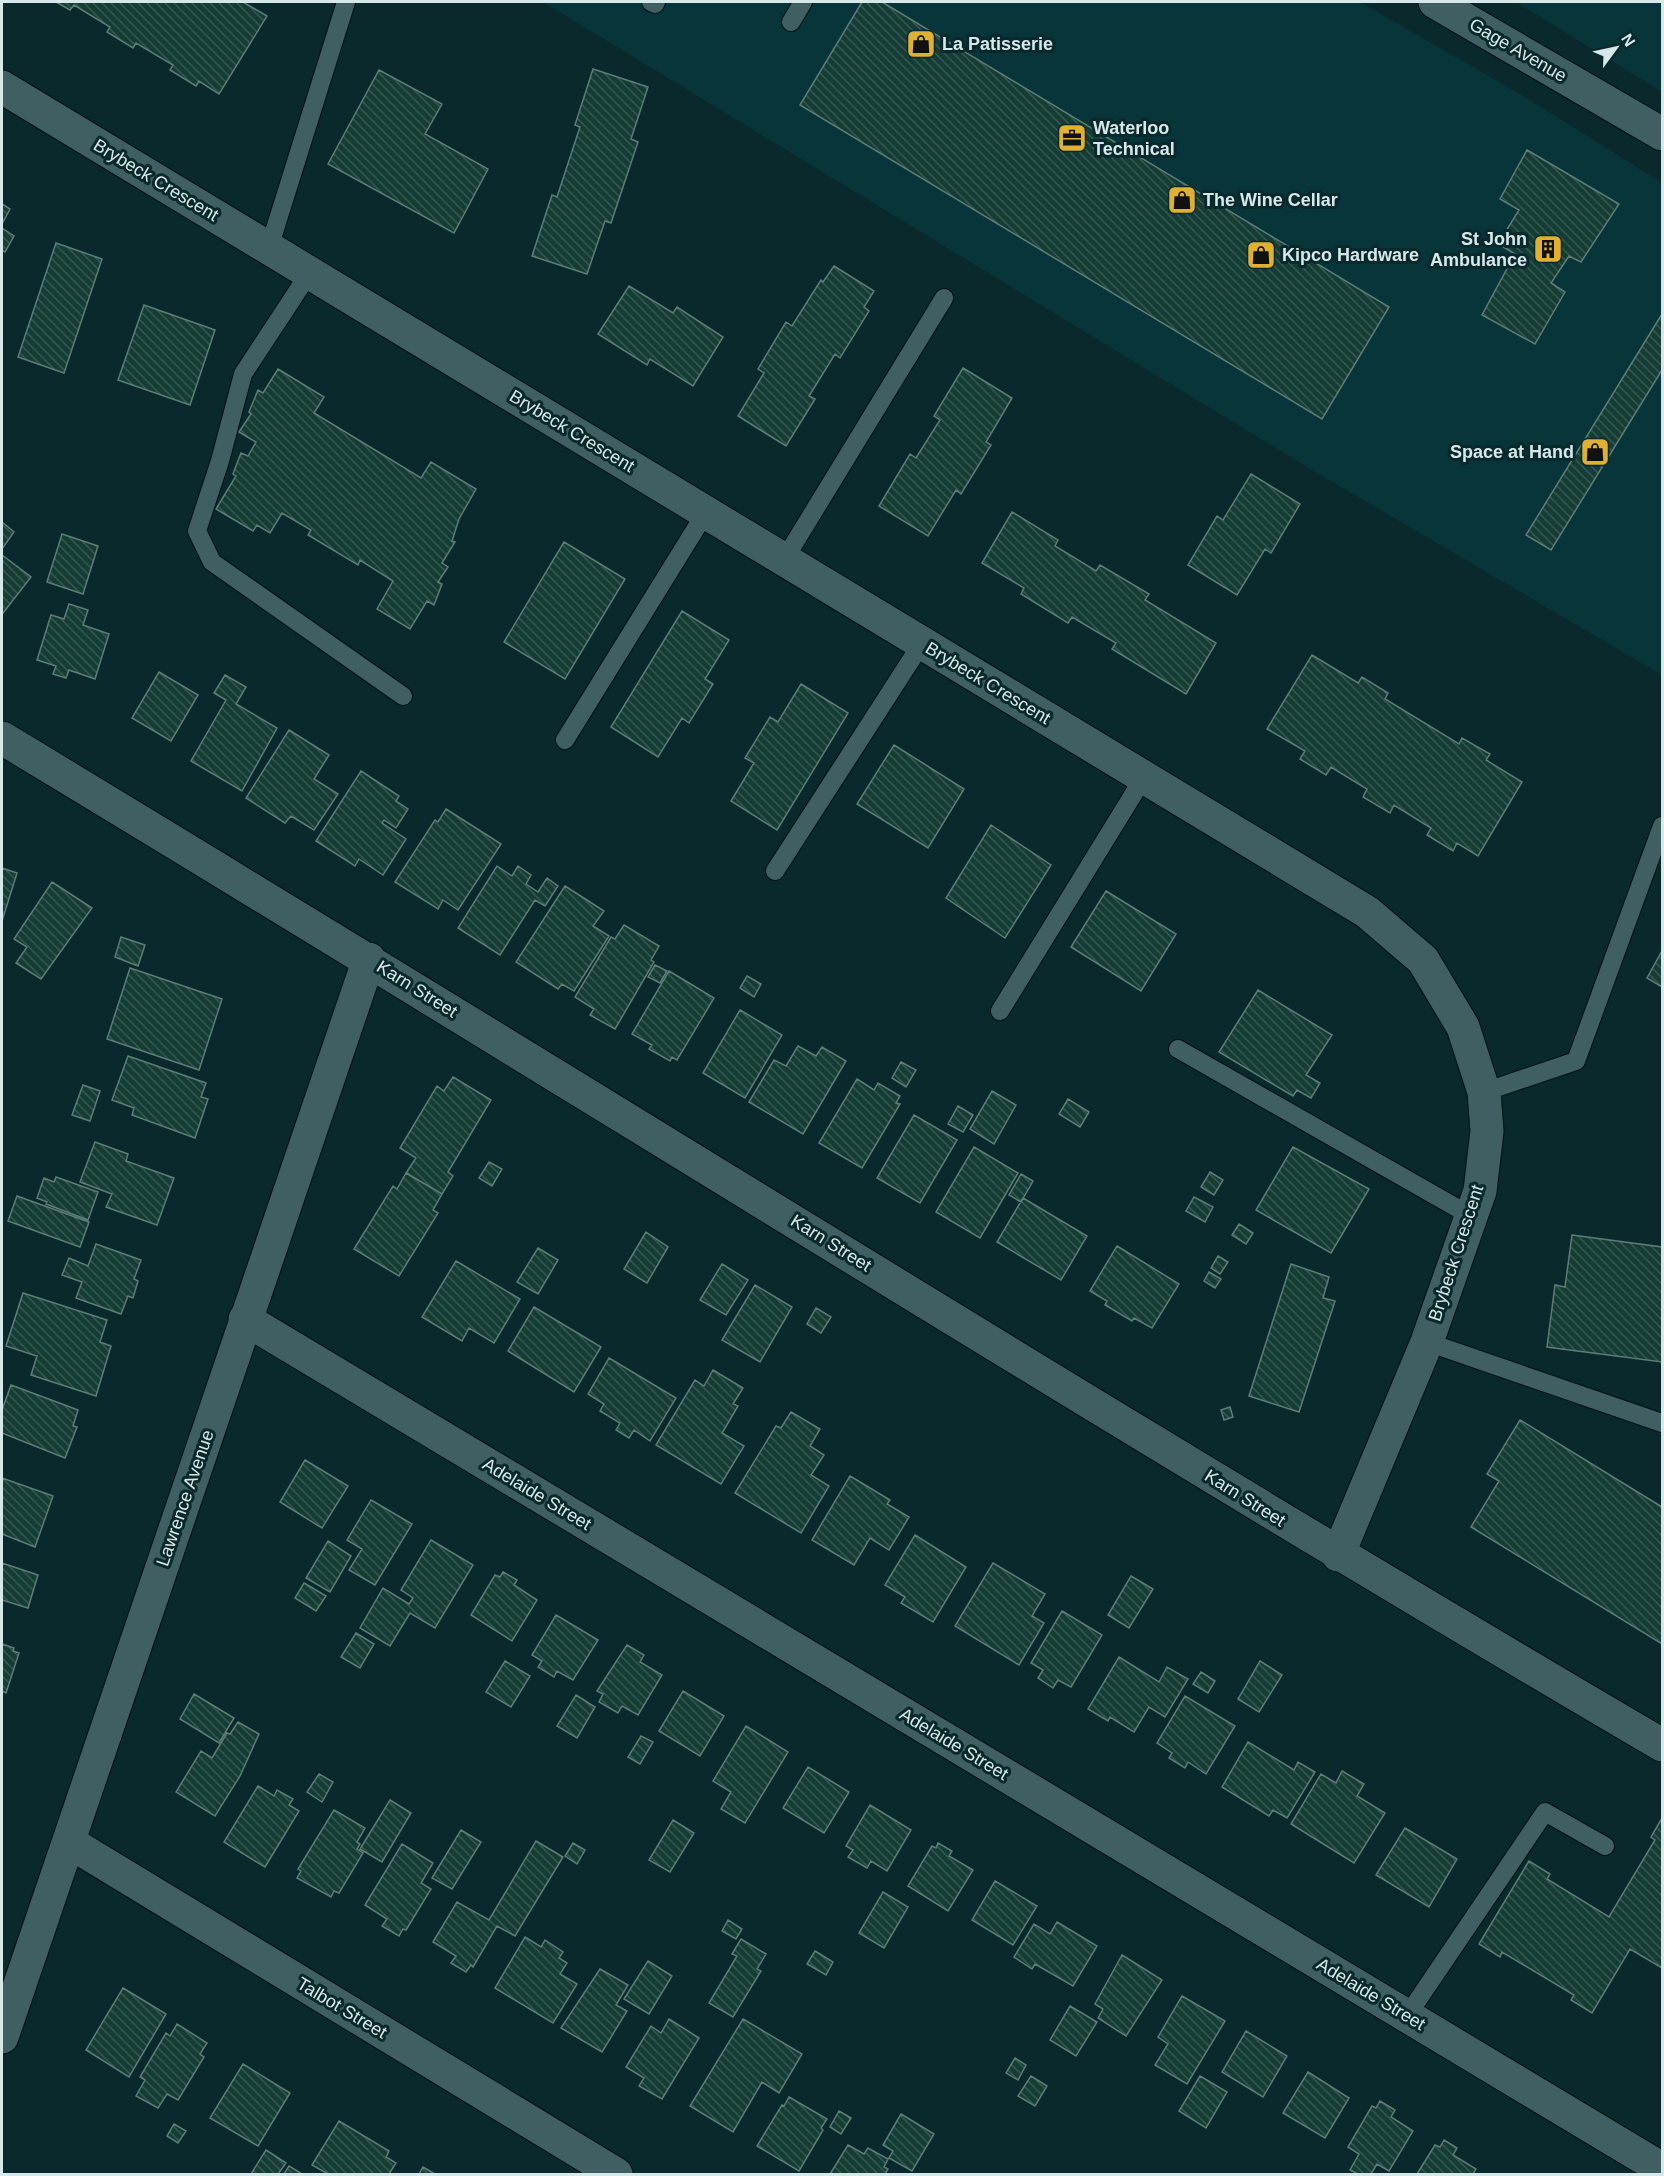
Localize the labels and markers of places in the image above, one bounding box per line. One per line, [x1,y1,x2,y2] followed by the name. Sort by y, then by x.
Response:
[905,28,937,60] shop icon: La Patisserie
[942,34,1053,54] place label: La Patisserie
[1093,118,1175,159] place label: Waterloo Technical
[1056,122,1088,154] office icon: Waterloo Technical
[1166,184,1198,216] shop icon: The Wine Cellar
[1203,190,1338,210] place label: The Wine Cellar
[1430,229,1527,270] place label: St John Ambulance
[1532,233,1564,265] building icon: St John Ambulance
[1245,239,1277,271] shop icon: Kipco Hardware
[1282,245,1419,265] place label: Kipco Hardware
[1579,436,1611,468] shop icon: Space at Hand
[1450,442,1574,462] place label: Space at Hand

